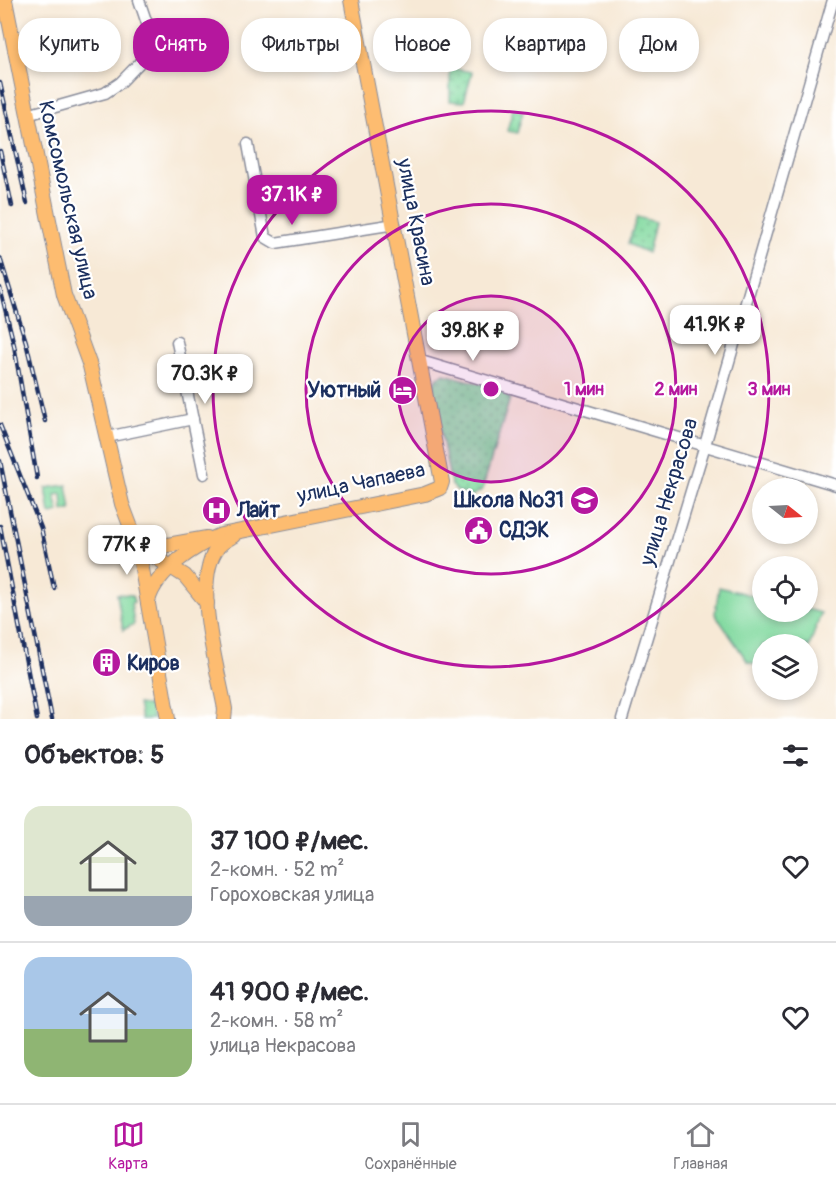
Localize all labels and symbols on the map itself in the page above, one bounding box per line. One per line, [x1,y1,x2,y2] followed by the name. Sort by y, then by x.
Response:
[32,98,104,302] street label: Комсомольская улица
[390,155,442,288] street label: улица Красина
[237,175,347,226] pin: 37.1K ₽
[660,305,770,356] pin: 41.9K ₽
[418,311,528,362] pin: 39.8K ₽
[150,354,260,405] pin: 70.3K ₽
[386,374,418,406] hotel icon: Уютный
[307,377,381,404] place label: Уютный
[564,378,604,401] text: 1 мин
[655,378,697,401] text: 2 мин
[748,378,790,401] text: 3 мин
[481,379,501,399] centre of rings
[633,415,704,570] street label: улица Некрасова
[294,456,427,510] street label: улица Чапаева
[752,478,818,544] north arrow
[569,484,601,516] school or university icon: Школа №31
[453,487,564,514] place label: Школа №31
[200,494,232,526] hospital icon: Лайт
[236,497,280,524] place label: Лайт
[462,514,494,546] public building icon: СДЭК
[499,517,549,544] place label: СДЭК
[85,525,169,576] pin: 77K ₽
[90,647,122,679] building icon: Киров
[127,650,180,677] place label: Киров

